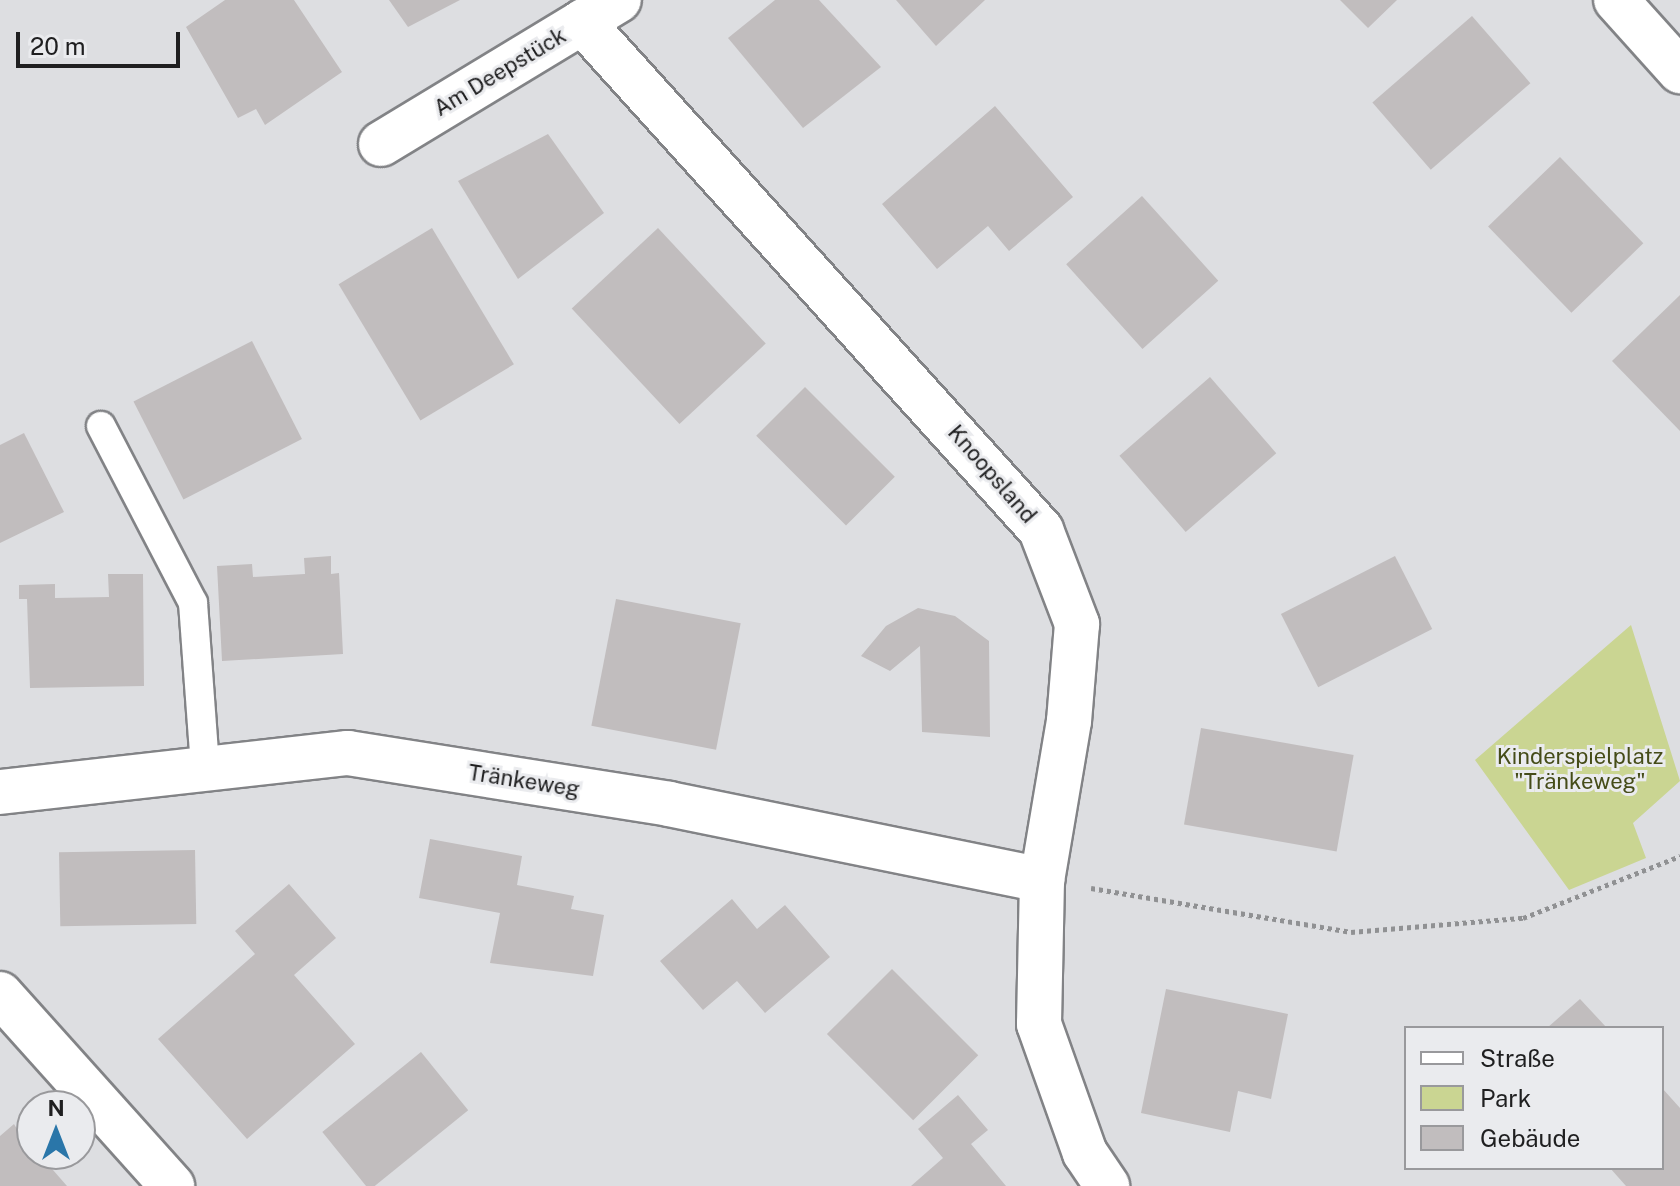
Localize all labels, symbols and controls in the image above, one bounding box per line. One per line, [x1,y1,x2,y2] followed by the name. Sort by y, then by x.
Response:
[20,16,184,66] scale bar
[429,22,571,122] street label: Am Deepstück
[30,32,86,60] text: 20 m
[942,420,1042,528] street label: Knoopsland
[1497,743,1663,794] park label: Kinderspielplatz "Tränkeweg"
[466,759,582,803] street label: Tränkeweg
[1404,1026,1664,1170] legend
[1480,1044,1555,1072] text: Straße
[1480,1084,1531,1112] text: Park
[16,1090,96,1170] north arrow
[47,1095,65,1121] text: N
[1480,1124,1580,1152] text: Gebäude

